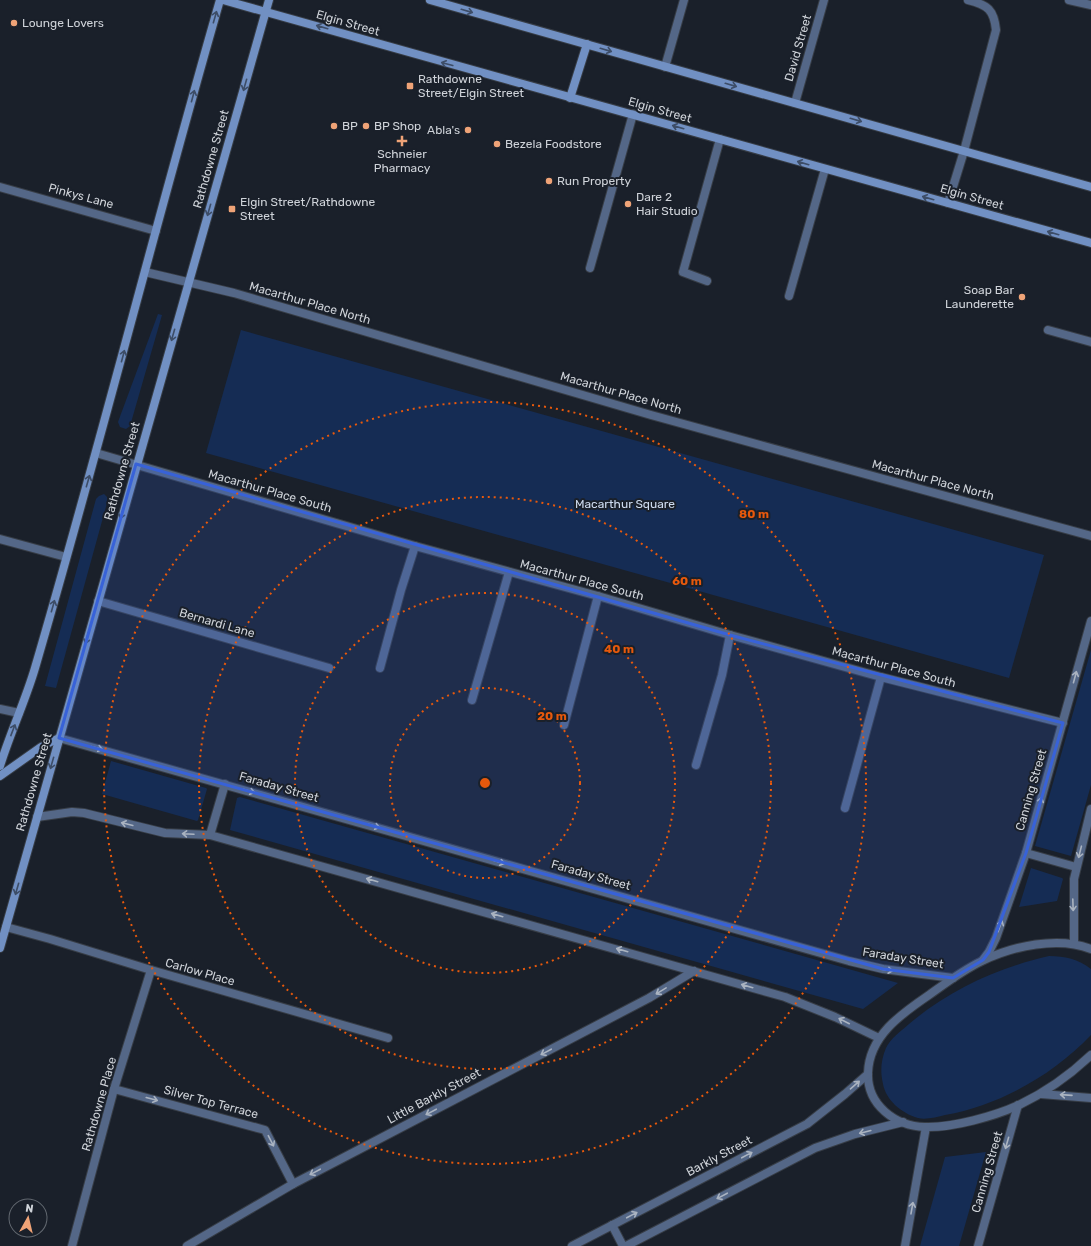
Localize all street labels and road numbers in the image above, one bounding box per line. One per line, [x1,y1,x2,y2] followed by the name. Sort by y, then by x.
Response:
[315,7,382,39] street label: Elgin Street
[782,13,814,83] street label: David Street
[627,94,694,126] street label: Elgin Street
[190,108,232,210] street label: Rathdowne Street
[47,181,115,211] street label: Pinkys Lane
[939,181,1006,213] street label: Elgin Street
[248,279,372,327] street label: Macarthur Place North
[559,369,683,417] street label: Macarthur Place North
[101,420,143,522] street label: Rathdowne Street
[870,457,996,503] street label: Macarthur Place North
[207,467,333,515] street label: Macarthur Place South
[519,557,645,603] street label: Macarthur Place South
[178,606,257,641] street label: Bernardi Lane
[831,644,957,690] street label: Macarthur Place South
[13,731,55,833] street label: Rathdowne Street
[1013,747,1049,832] street label: Canning Street
[238,769,321,805] street label: Faraday Street
[550,857,633,893] street label: Faraday Street
[861,945,945,971] street label: Faraday Street
[164,955,237,989] street label: Carlow Place
[79,1055,119,1153] street label: Rathdowne Place
[385,1065,483,1127] street label: Little Barkly Street
[162,1083,260,1121] street label: Silver Top Terrace
[969,1129,1005,1214] street label: Canning Street
[684,1133,754,1179] street label: Barkly Street

